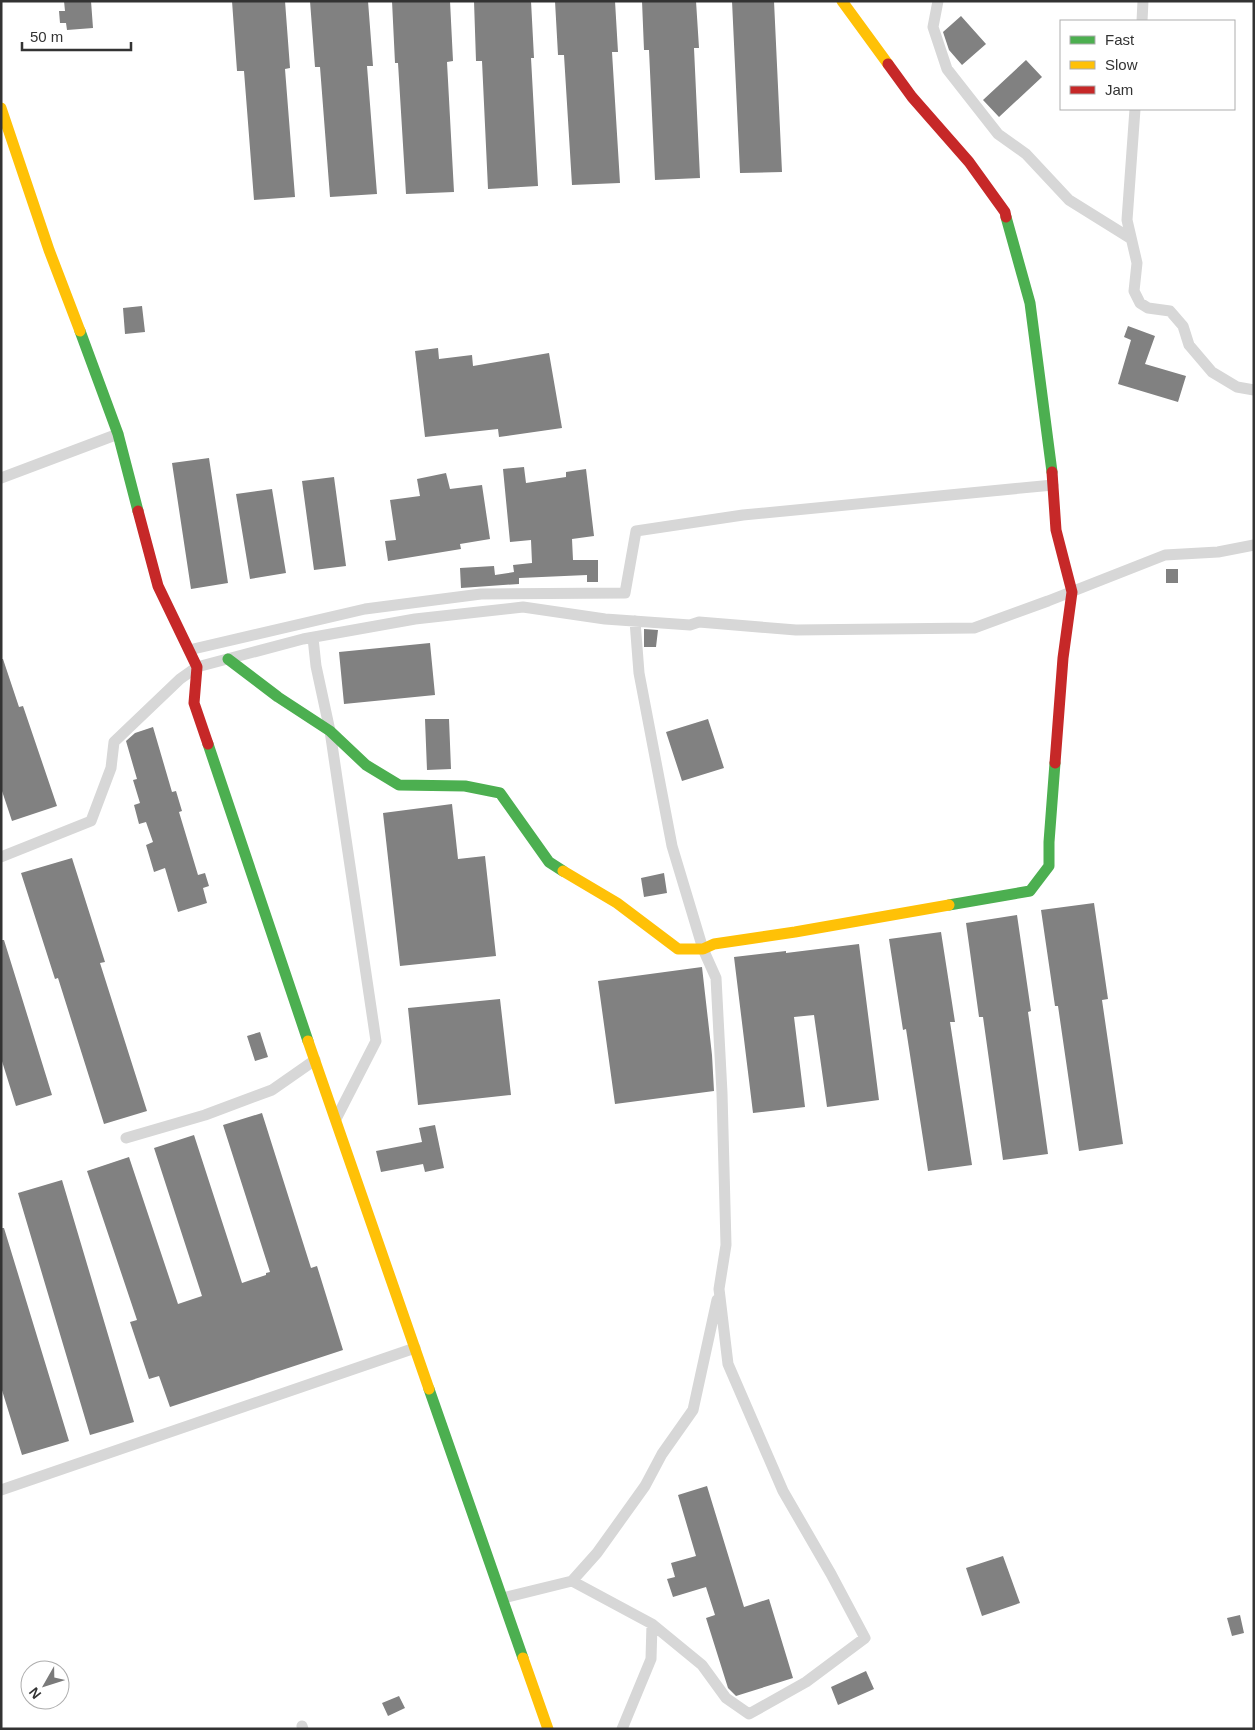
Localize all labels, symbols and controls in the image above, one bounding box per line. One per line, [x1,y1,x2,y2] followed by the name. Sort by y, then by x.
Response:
[22,20,131,52] scale bar
[1060,20,1235,110] legend
[30,28,63,45] text: 50 m
[1105,31,1135,48] text: Fast
[1105,56,1138,73] text: Slow
[1105,81,1133,98] text: Jam
[20,1660,70,1710] north arrow
[25,1684,44,1702] text: N

